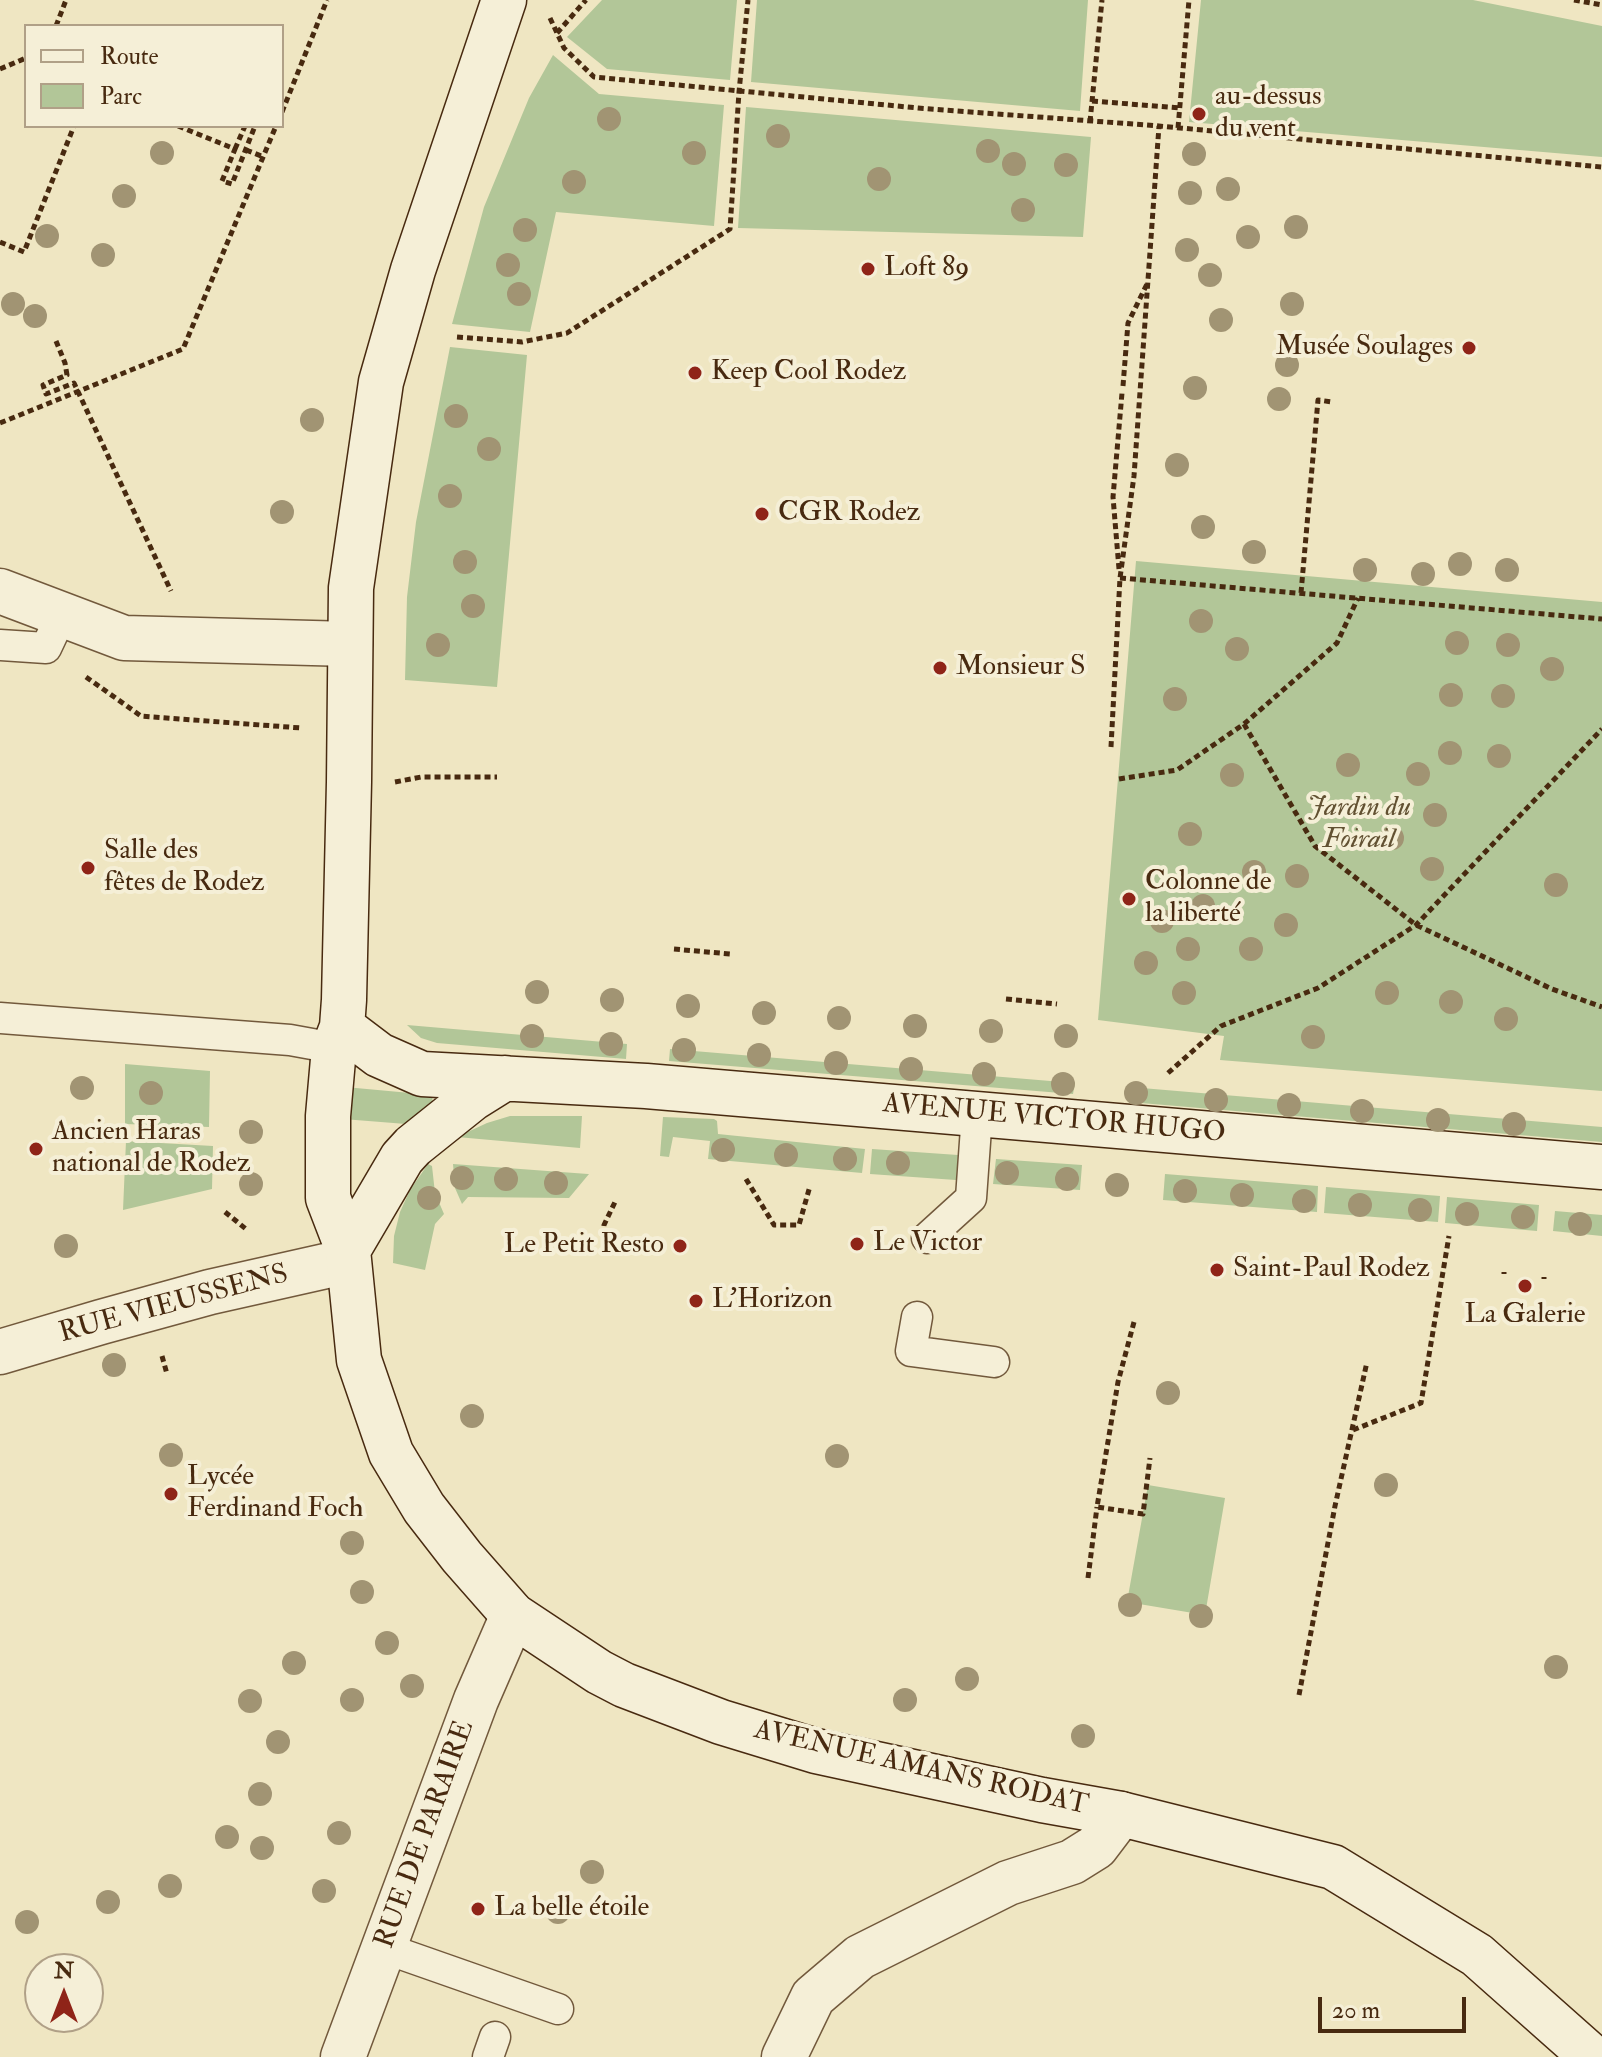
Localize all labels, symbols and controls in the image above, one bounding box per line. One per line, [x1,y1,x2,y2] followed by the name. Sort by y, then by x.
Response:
[24,24,284,128] legend
[100,41,159,72] text: Route
[100,81,142,112] text: Parc
[1215,81,1322,147] place label: au-dessus du vent
[1190,105,1208,123] marker: au-dessus du vent
[884,252,969,286] place label: Loft 89
[859,260,877,278] marker: Loft 89
[1276,331,1453,365] place label: Musée Soulages
[1460,339,1478,357] marker: Musée Soulages
[711,356,906,390] place label: Keep Cool Rodez
[686,364,704,382] marker: Keep Cool Rodez
[778,497,920,531] place label: CGR Rodez
[753,505,771,523] marker: CGR Rodez
[956,651,1085,685] place label: Monsieur S
[931,659,949,677] marker: Monsieur S
[1307,792,1411,858] park label: Jardin du Foirail
[104,835,265,901] place label: Salle des fêtes de Rodez
[79,859,97,877] marker: Salle des fêtes de Rodez
[1145,866,1271,932] place label: Colonne de la liberté
[1120,890,1138,908] marker: Colonne de la liberté
[881,1088,1227,1152] street label: AVENUE VICTOR HUGO
[52,1116,250,1182] place label: Ancien Haras national de Rodez
[27,1140,45,1158] marker: Ancien Haras national de Rodez
[873,1227,982,1261] place label: Le Victor
[504,1229,664,1263] place label: Le Petit Resto
[848,1235,866,1253] marker: Le Victor
[671,1237,689,1255] marker: Le Petit Resto
[1233,1253,1430,1287] place label: Saint-Paul Rodez
[56,1258,292,1352] street label: RUE VIEUSSENS
[1208,1261,1226,1279] marker: Saint-Paul Rodez
[1516,1277,1534,1295] marker: La Galerie
[712,1284,832,1318] place label: L'Horizon
[687,1292,705,1310] marker: L'Horizon
[1465,1299,1585,1333] place label: La Galerie
[187,1461,363,1527] place label: Lycée Ferdinand Foch
[162,1485,180,1503] marker: Lycée Ferdinand Foch
[751,1714,1091,1824] street label: AVENUE AMANS RODAT
[369,1716,483,1954] street label: RUE DE PARAIRE
[494,1892,649,1926] place label: La belle étoile
[469,1900,487,1918] marker: La belle étoile
[24,1953,104,2033] north arrow
[54,1957,74,1985] text: N
[1322,1981,1470,2031] scale bar
[1332,1995,1380,2026] text: 20 m

